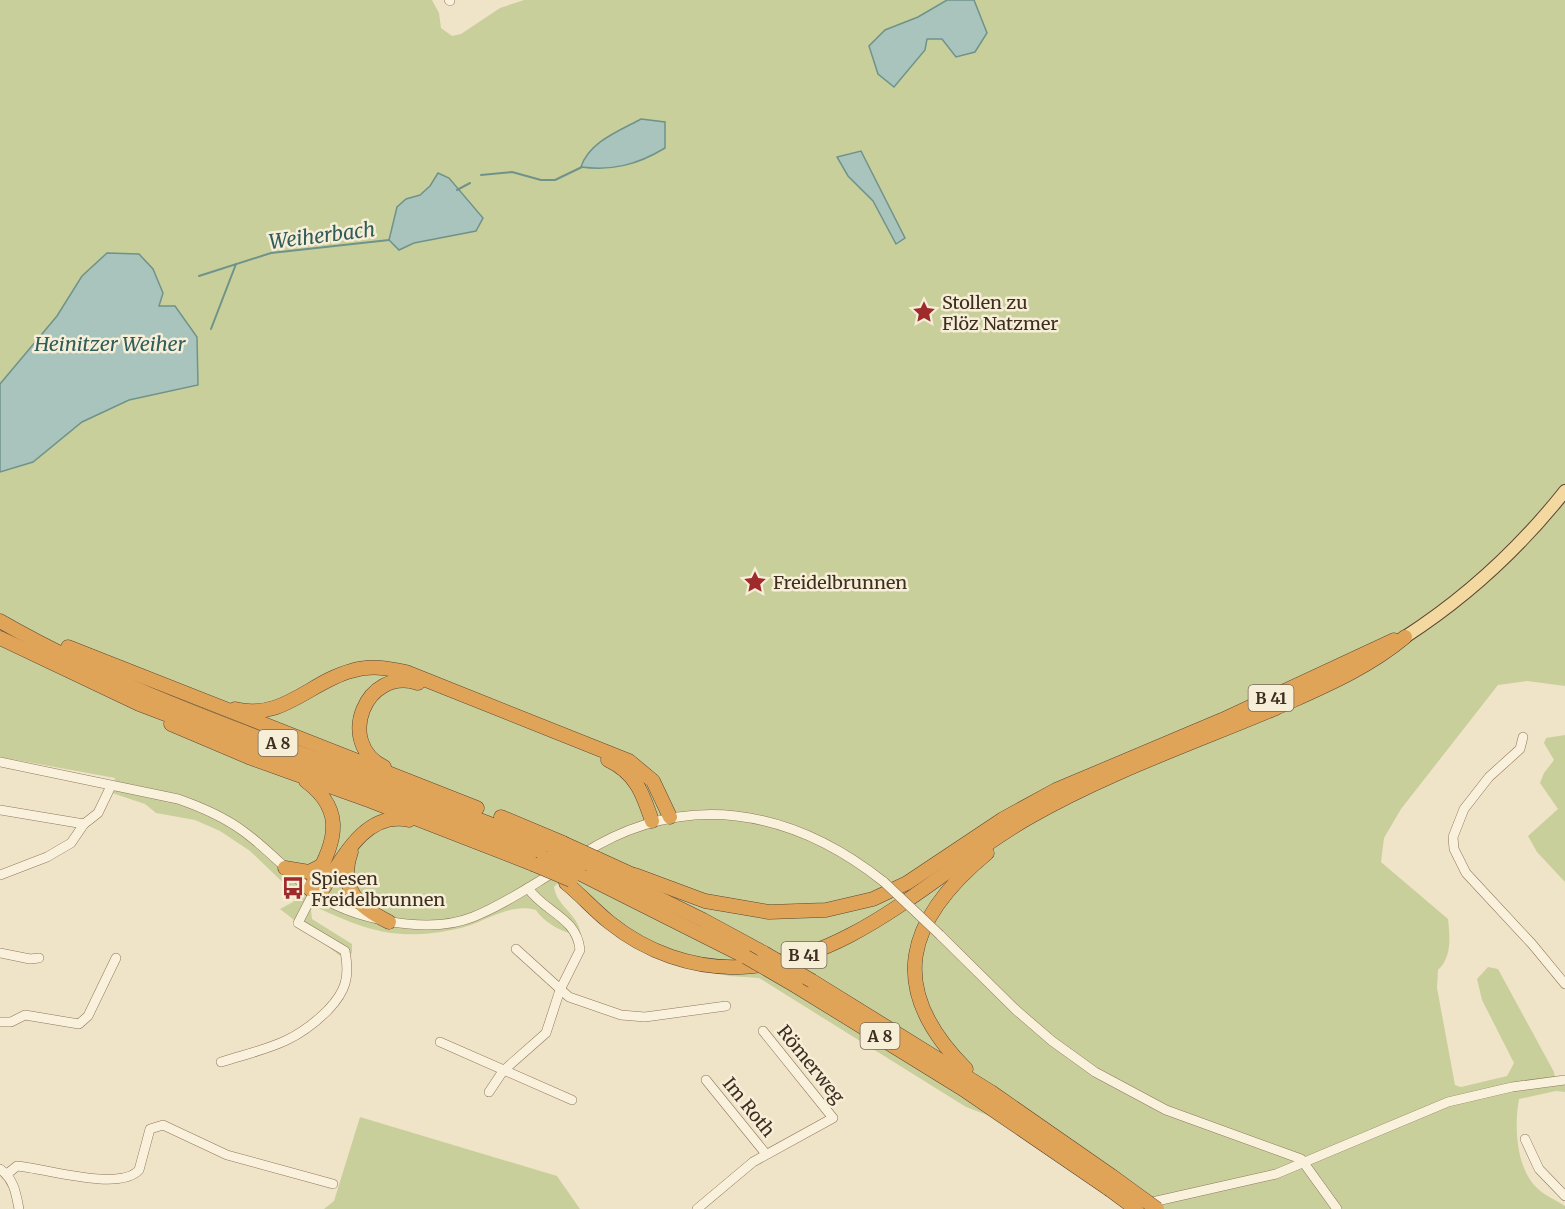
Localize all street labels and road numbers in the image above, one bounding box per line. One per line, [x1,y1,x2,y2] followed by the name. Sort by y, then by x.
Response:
[1248,685,1294,711] road number: B 41
[258,730,298,756] road number: A 8
[782,942,826,968] road number: B 41
[772,1020,850,1108] street label: Römerweg
[860,1023,900,1049] road number: A 8
[718,1072,780,1142] street label: Im Roth

